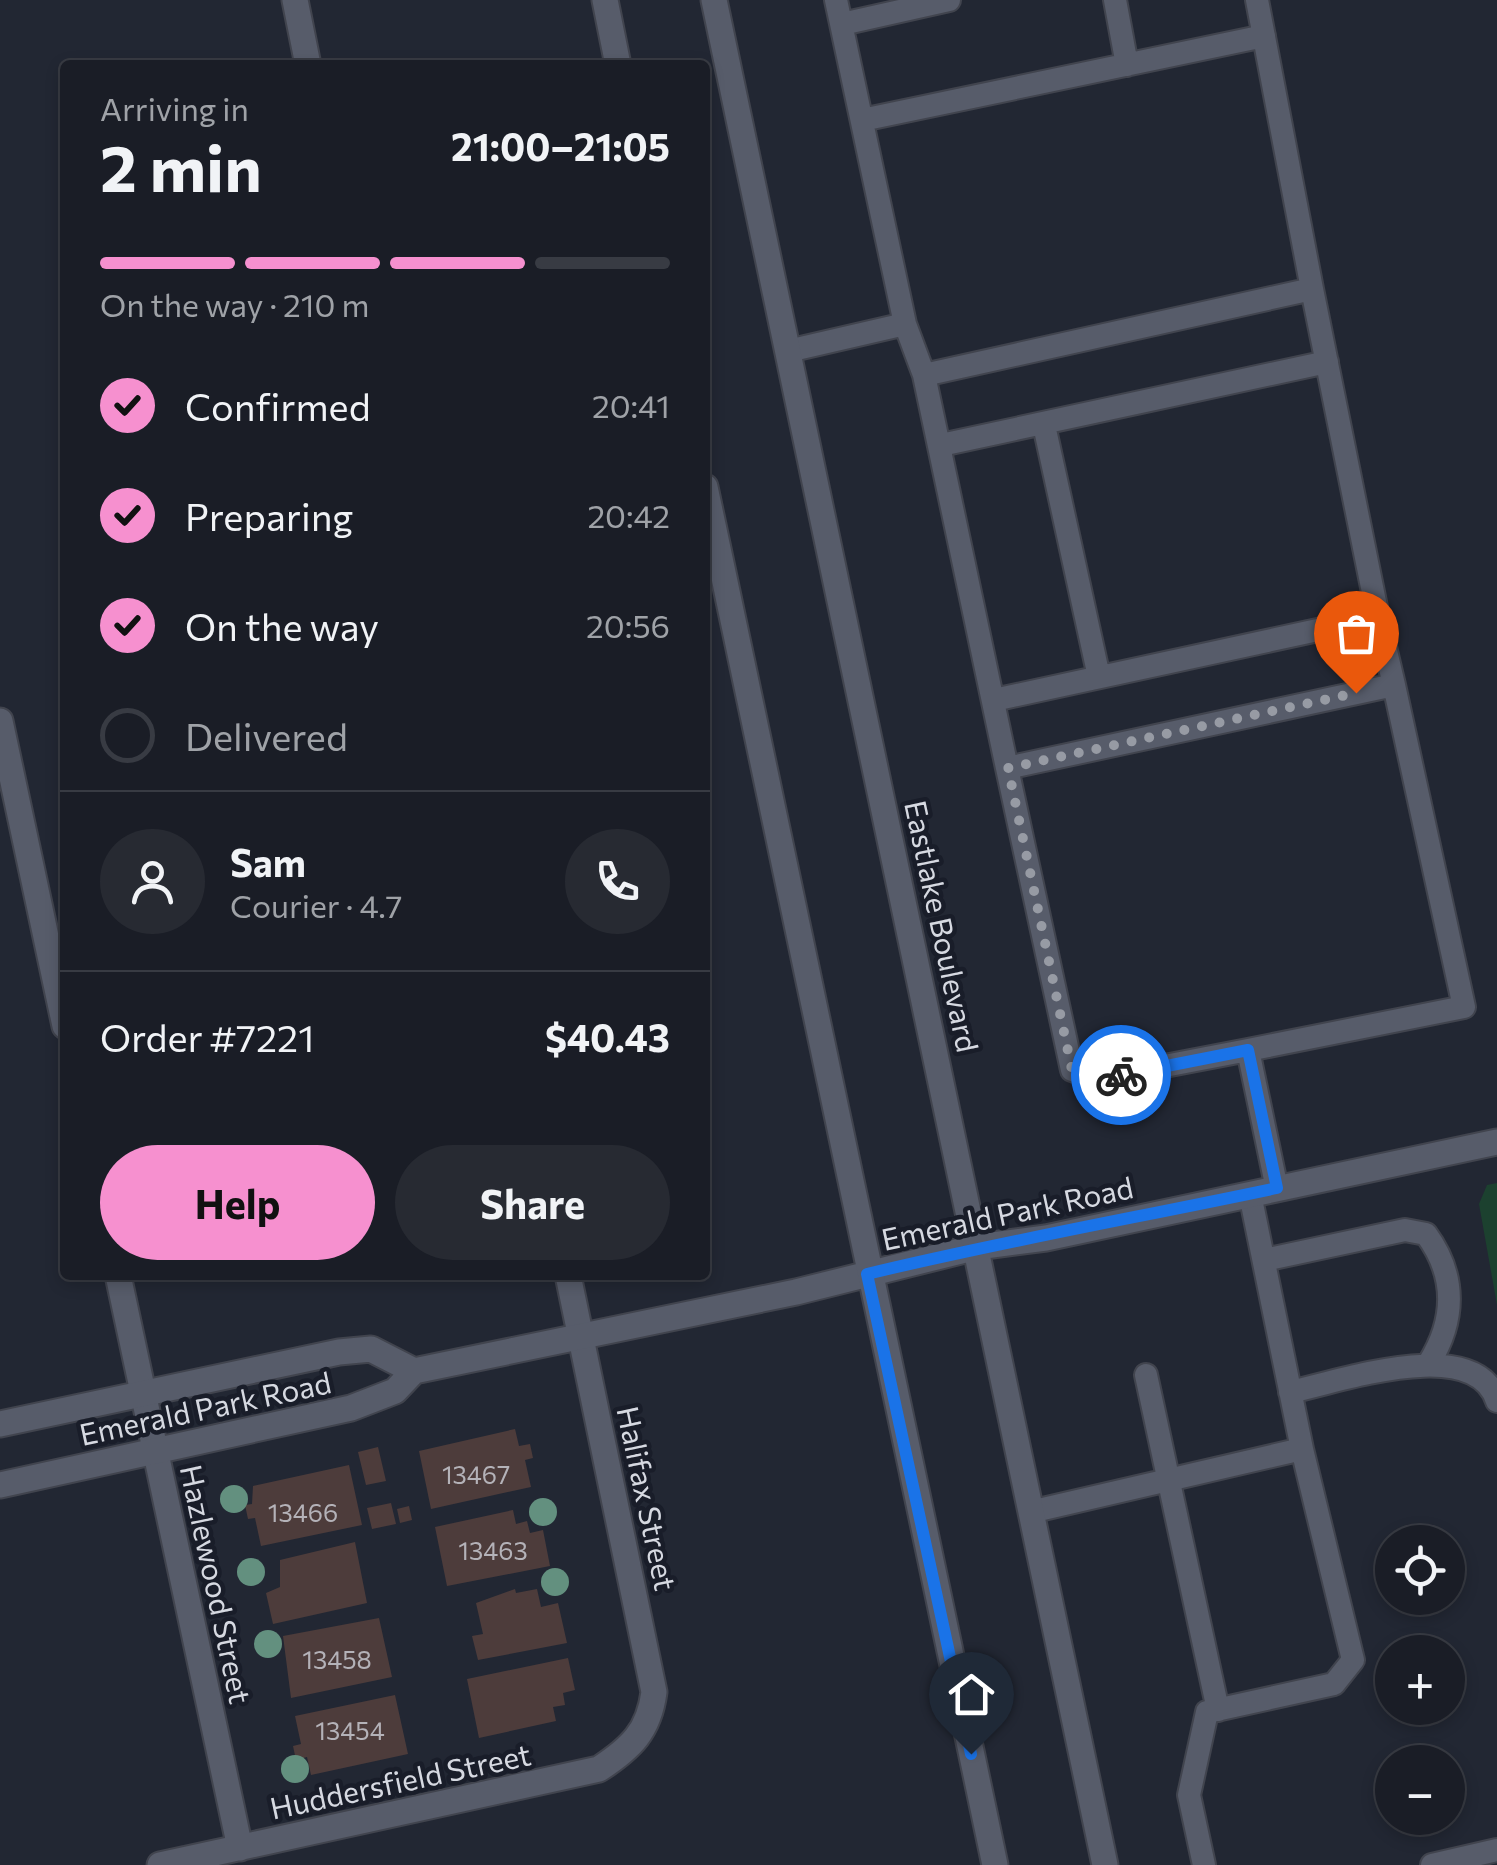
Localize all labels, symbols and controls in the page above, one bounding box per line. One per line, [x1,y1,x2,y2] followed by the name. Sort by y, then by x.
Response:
[100,88,249,128] text: Arriving in
[451,122,670,169] text: 21:00–21:05
[100,126,262,205] text: 2 min
[100,284,369,324] text: On the way · 210 m
[100,378,155,433] icon: check
[185,382,371,429] text: Confirmed
[592,385,670,425] text: 20:41
[100,488,155,543] icon: check
[185,492,353,539] text: Preparing
[587,495,670,535] text: 20:42
[1314,591,1399,694] pin
[100,598,155,653] icon: check
[185,602,379,649] text: On the way
[586,605,670,645] text: 20:56
[1329,606,1384,661] icon: bag
[185,712,348,759] text: Delivered
[898,797,988,1055] street label: Eastlake Boulevard
[100,829,205,934] button: person
[565,829,670,934] button: phone
[230,838,306,885] text: Sam
[230,885,403,925] text: Courier · 4.7
[100,1013,314,1060] text: Order #7221
[545,1013,670,1060] text: $40.43
[1071,1025,1171,1125] courier
[1094,1048,1149,1103] icon: bike
[100,1145,375,1260] button: Help
[395,1145,670,1260] button: Share
[878,1167,1136,1257] street label: Emerald Park Road
[76,1362,334,1452] street label: Emerald Park Road
[610,1403,686,1593] street label: Halifax Street
[442,1459,510,1489] house number: 13467
[174,1461,260,1707] street label: Hazlewood Street
[268,1497,338,1527] house number: 13466
[1375,1525,1465,1835] map controls
[1375,1525,1465,1615] button: locate
[458,1535,528,1565] house number: 13463
[1375,1635,1465,1725] button: +
[302,1644,372,1674] house number: 13458
[929,1652,1014,1755] pin
[944,1667,999,1722] icon: home
[315,1715,385,1745] house number: 13454
[266,1734,534,1826] street label: Huddersfield Street
[1375,1745,1465,1835] button: −

